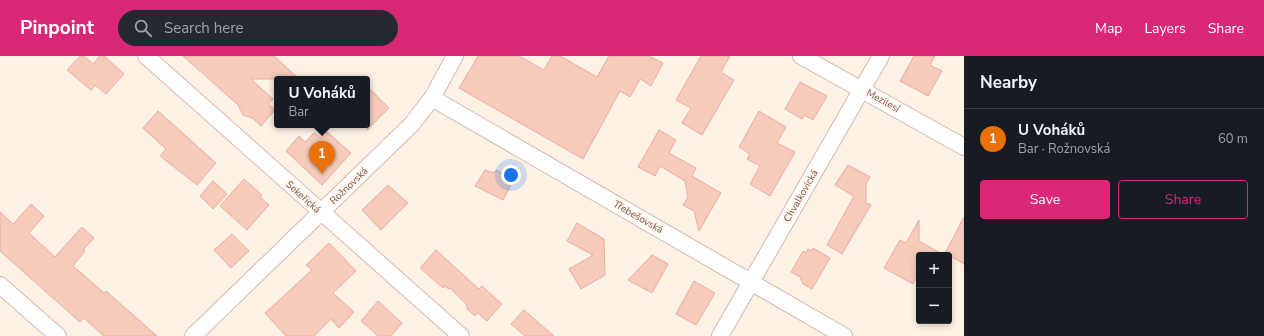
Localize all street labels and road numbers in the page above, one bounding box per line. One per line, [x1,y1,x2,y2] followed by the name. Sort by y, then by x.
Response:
[864,86,903,116] street label: Mezilesí
[327,164,371,208] street label: Rožnovská
[780,167,822,225] street label: Chvalkovická
[283,178,323,216] street label: Sekeřická
[610,197,666,237] street label: Třebešovská

